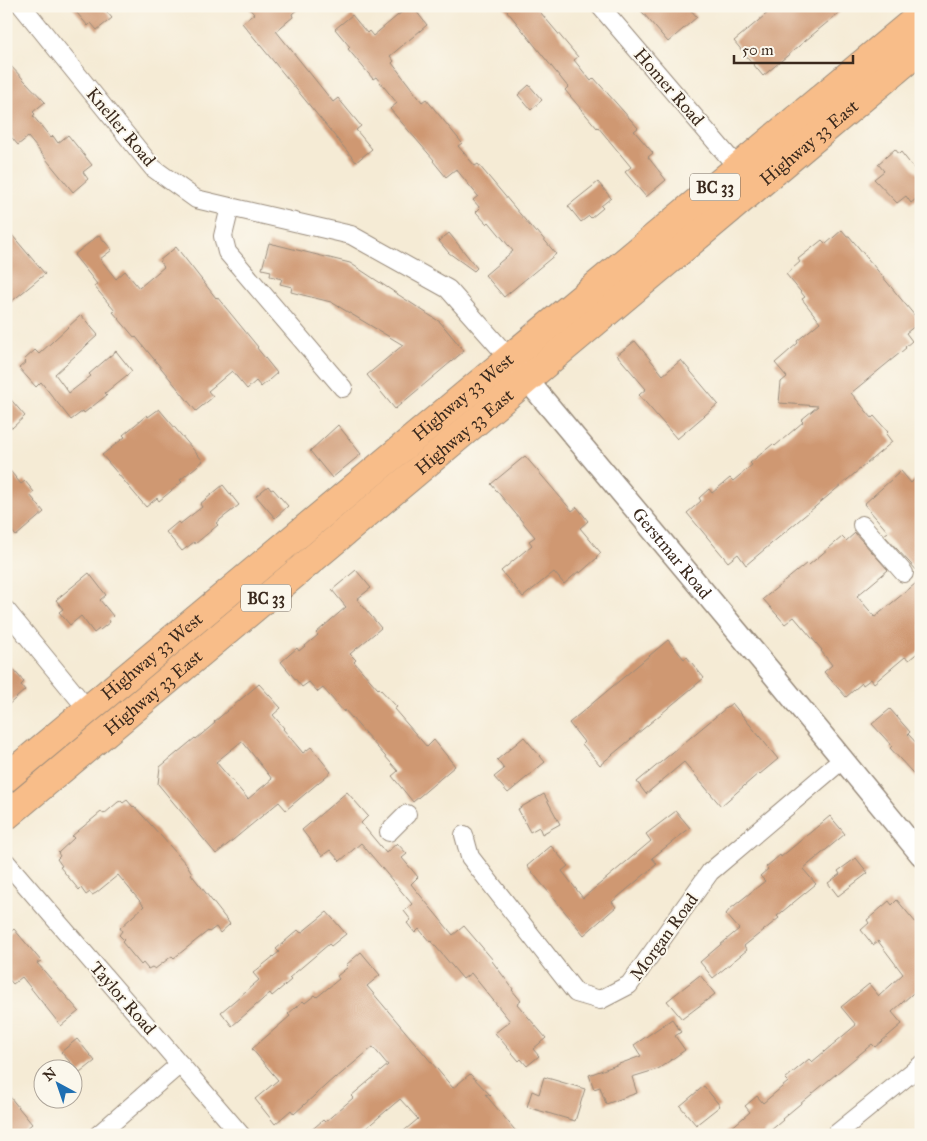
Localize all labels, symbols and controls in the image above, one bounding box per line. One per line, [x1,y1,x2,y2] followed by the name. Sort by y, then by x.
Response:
[734,32,853,64] scale bar
[742,41,774,59] text: 50 m
[629,44,709,130] street label: Homer Road
[82,83,160,171] street label: Kneller Road
[755,95,863,190] street label: Highway 33 East
[690,173,740,200] road number: BC 33
[408,348,519,446] street label: Highway 33 West
[410,384,519,479] street label: Highway 33 East
[627,503,716,603] street label: Gerstmar Road
[241,584,291,612] road number: BC 33
[97,607,208,705] street label: Highway 33 West
[99,645,207,740] street label: Highway 33 East
[625,889,704,985] street label: Morgan Road
[85,957,161,1039] street label: Taylor Road
[32,1058,82,1108] north arrow
[40,1064,60,1085] text: N

